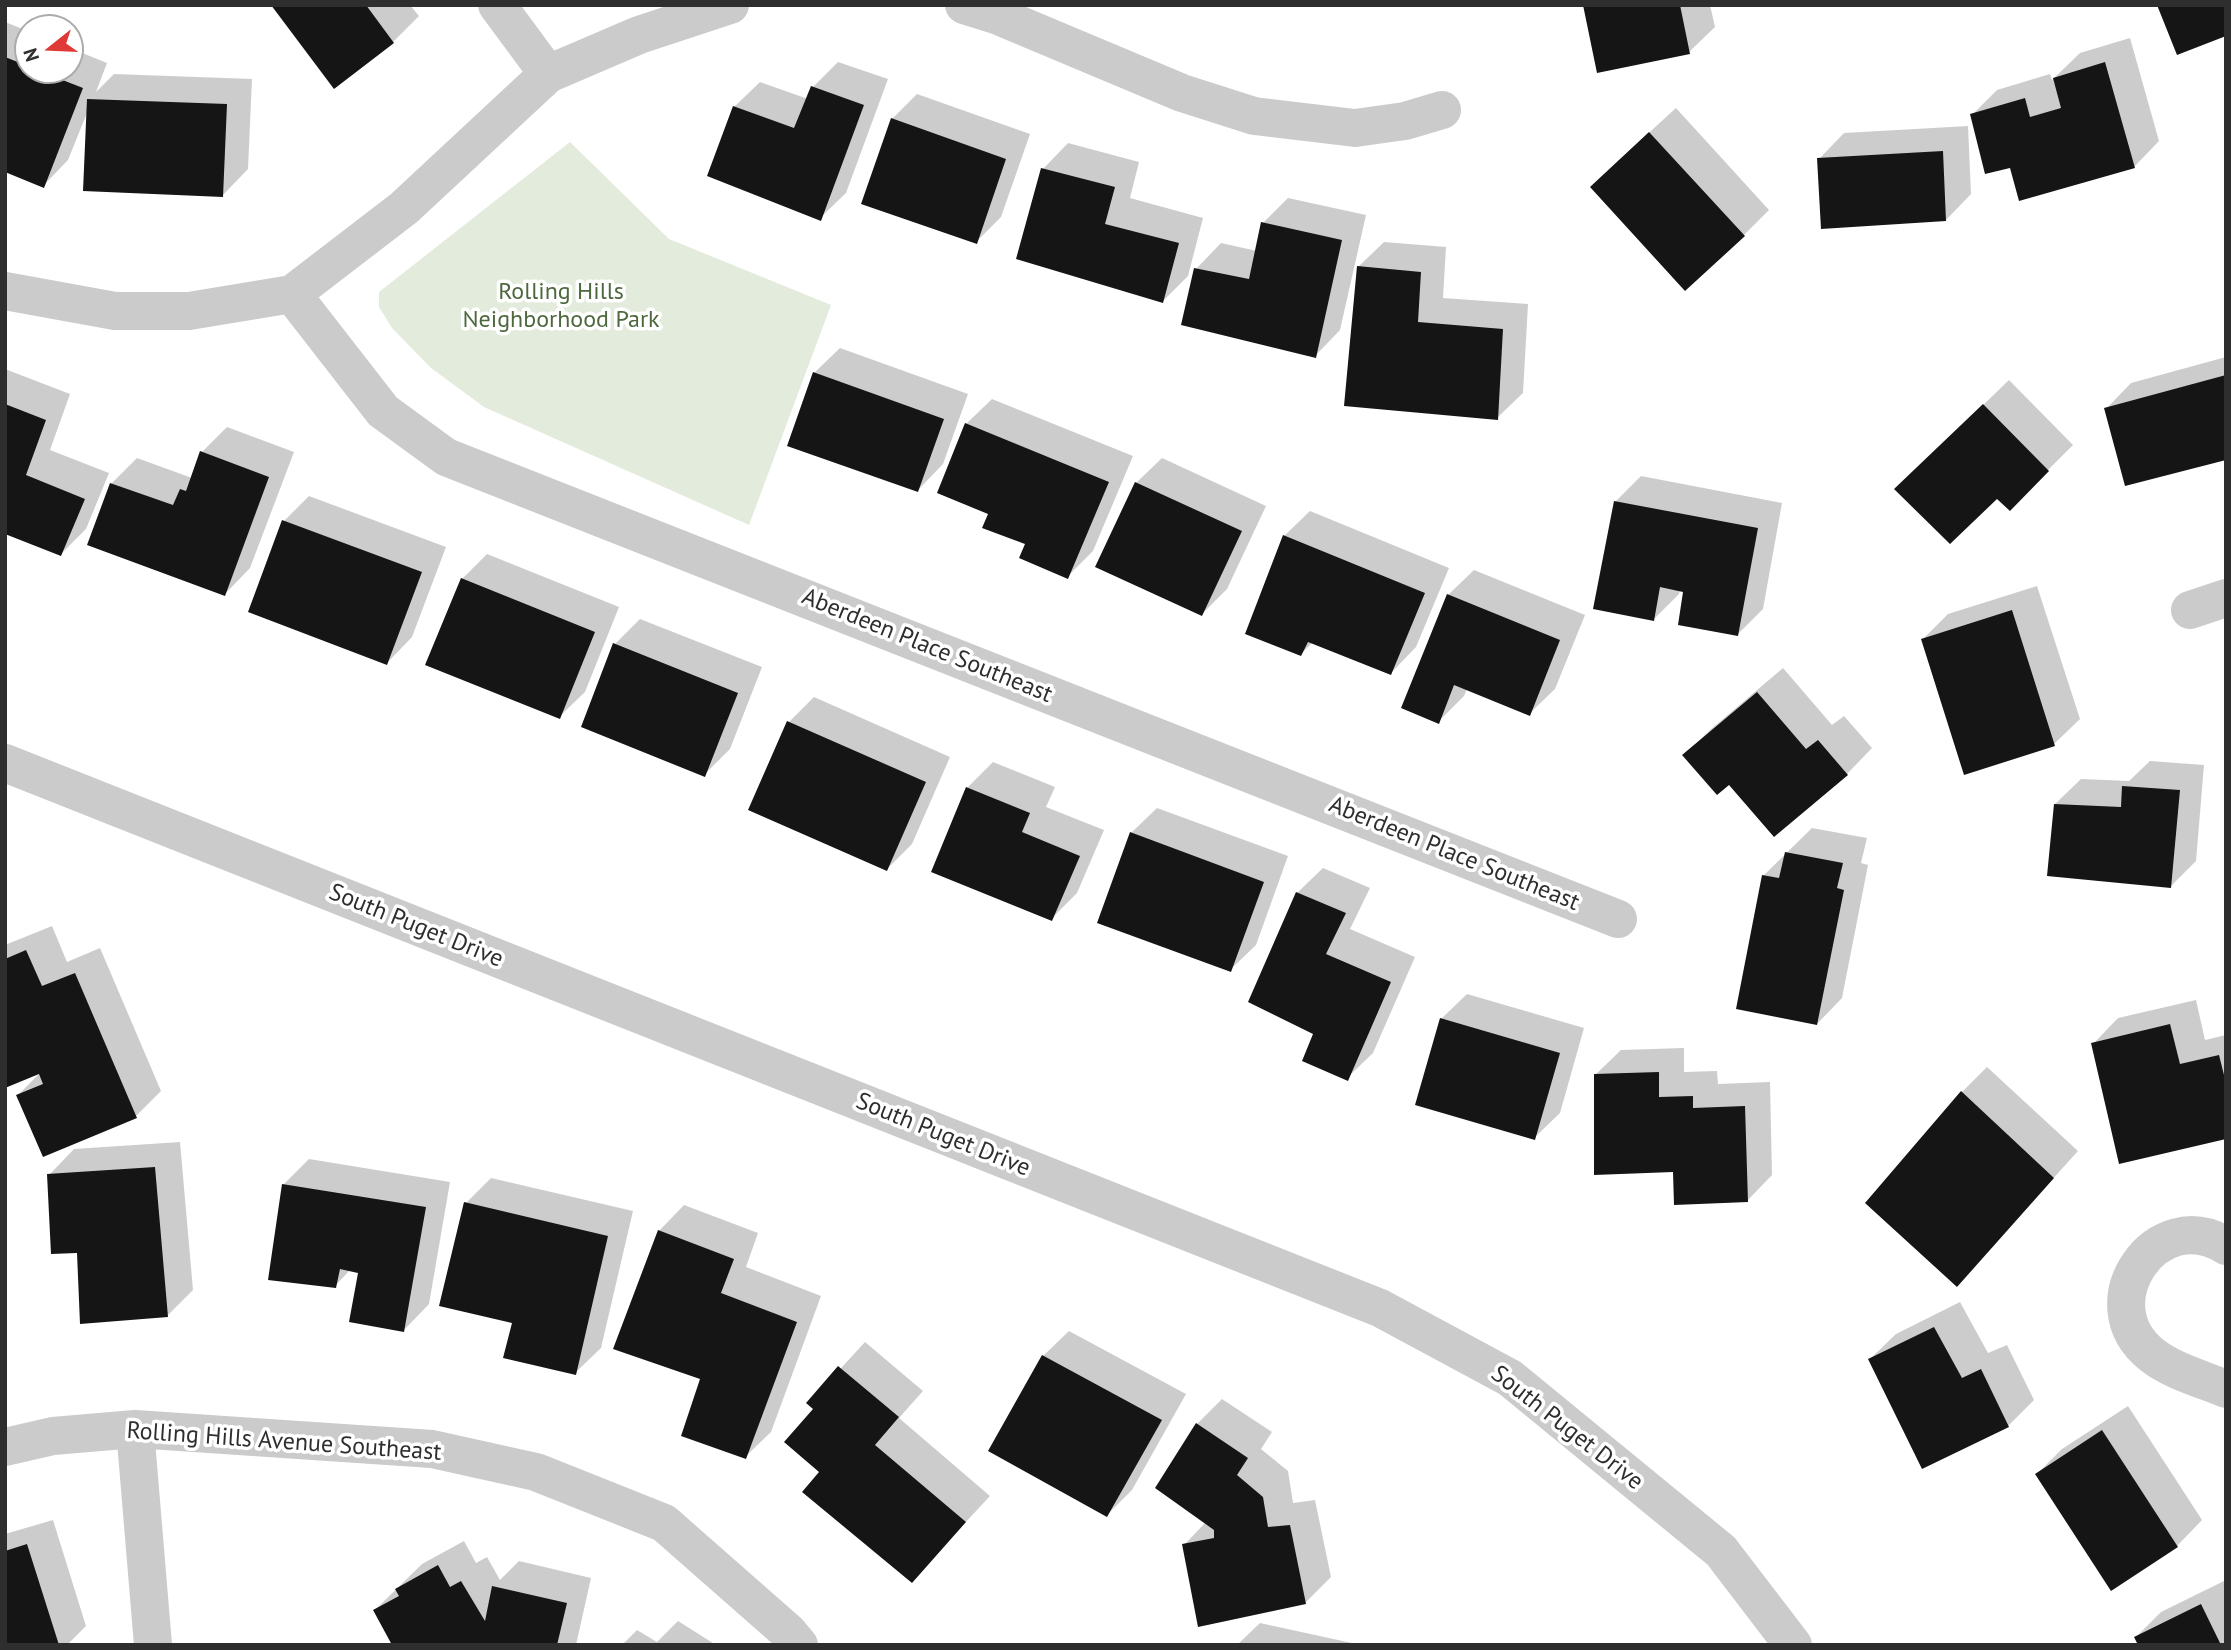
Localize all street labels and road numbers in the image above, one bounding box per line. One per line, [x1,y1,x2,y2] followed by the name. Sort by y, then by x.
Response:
[798,583,1056,709] street label: Aberdeen Place Southeast
[1325,791,1583,917] street label: Aberdeen Place Southeast
[325,878,507,974] street label: South Puget Drive
[852,1087,1034,1183] street label: South Puget Drive
[1485,1360,1649,1496] street label: South Puget Drive
[126,1417,442,1467] street label: Rolling Hills Avenue Southeast

